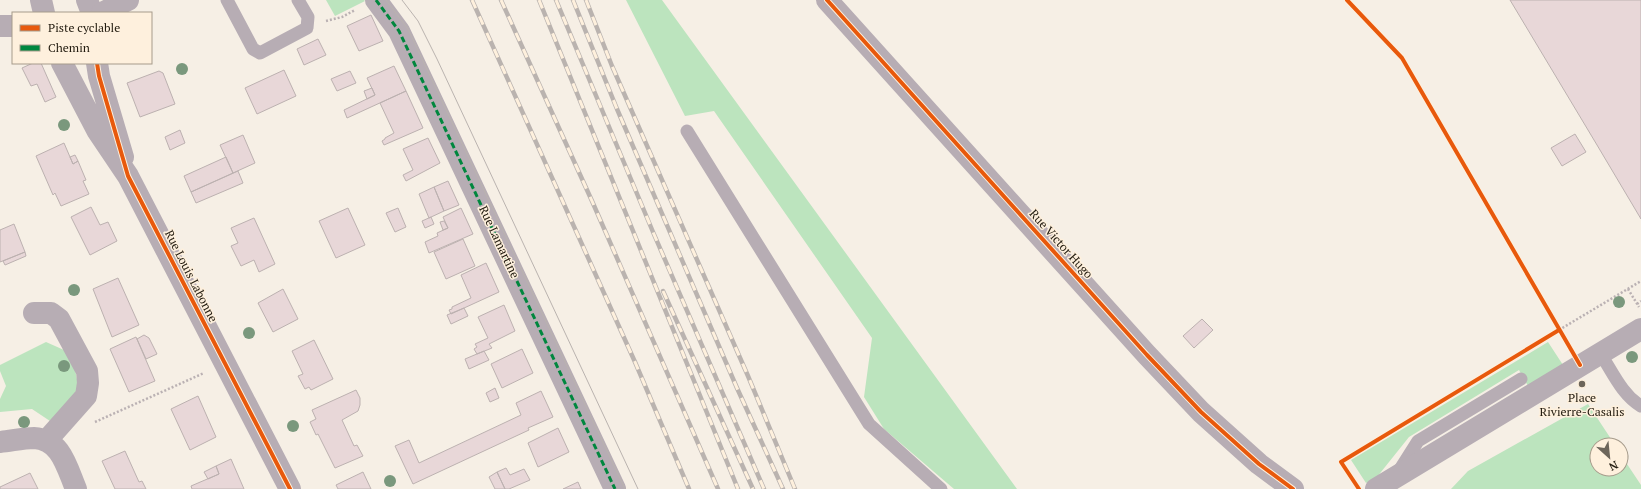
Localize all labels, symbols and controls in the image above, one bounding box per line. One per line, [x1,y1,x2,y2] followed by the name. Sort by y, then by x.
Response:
[12,12,152,64] legend
[48,20,120,35] text: Piste cyclable
[48,40,90,55] text: Chemin
[476,203,523,280] street label: Rue Lamartine
[1026,206,1097,282] street label: Rue Victor Hugo
[162,227,221,324] street label: Rue Louis Labonne
[1577,379,1587,389] marker: Place Rivierre-Casalis
[1540,390,1624,419] place label: Place Rivierre-Casalis
[1589,437,1629,477] north arrow
[1606,458,1620,474] text: N

